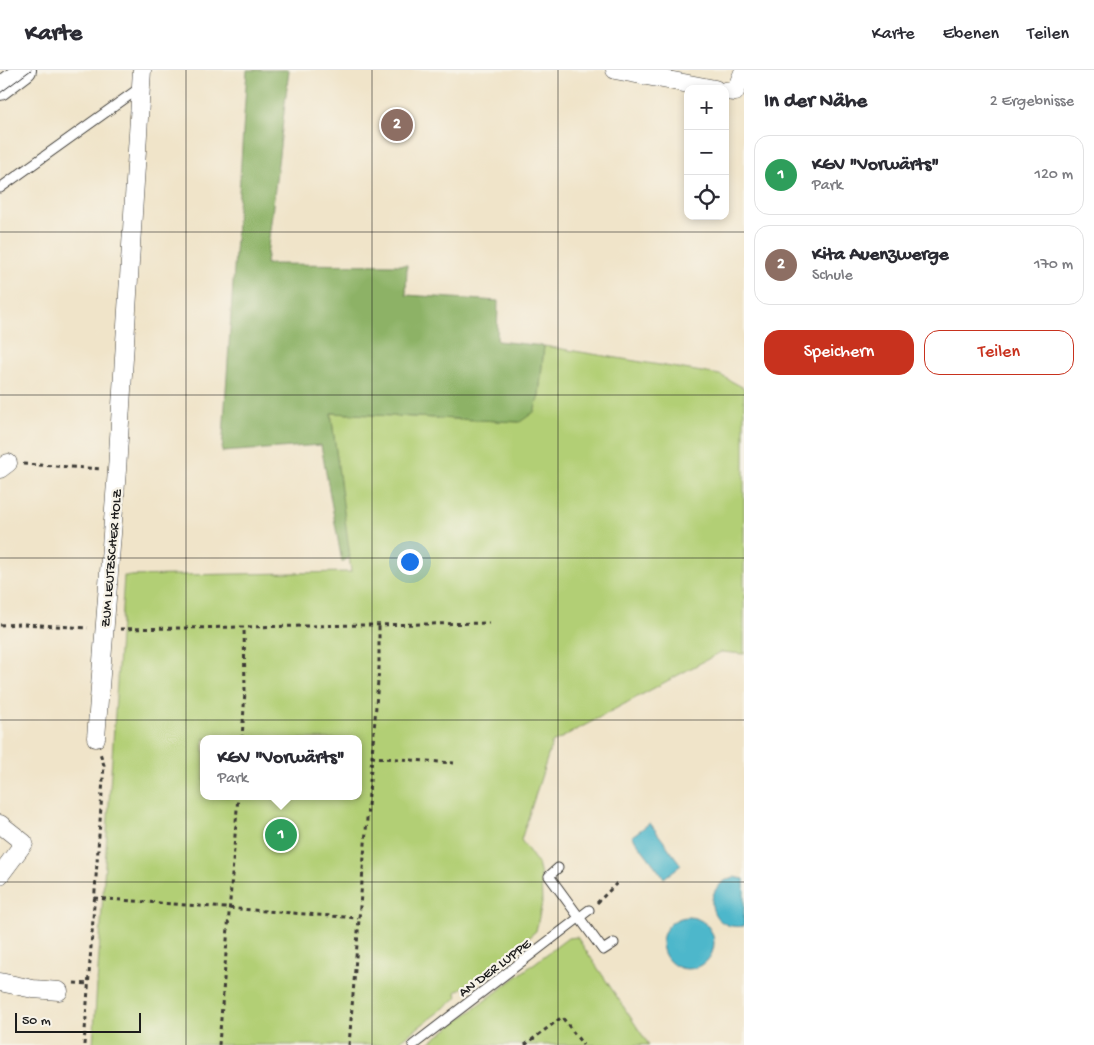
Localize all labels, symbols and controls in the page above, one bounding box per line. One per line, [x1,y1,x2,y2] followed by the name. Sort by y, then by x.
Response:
[25,20,82,49] text: Karte
[872,24,915,45] text: Karte
[943,24,999,45] text: Ebenen
[1027,24,1069,45] text: Teilen
[684,85,729,220] map controls
[684,85,729,130] button: +
[764,90,867,115] text: In der Nähe
[990,93,1074,112] text: 2 Ergebnisse
[381,106,413,144] pin: 2
[684,130,729,175] button: −
[812,154,939,177] text: KGV "Vorwärts"
[778,166,784,185] text: 1
[1034,166,1073,185] text: 120 m
[684,175,729,220] button: locate
[812,177,843,196] text: Park
[812,244,949,267] text: Kita Auenzwerge
[777,256,785,275] text: 2
[1034,256,1073,275] text: 170 m
[812,267,853,286] text: Schule
[764,330,914,375] button: Speichern
[924,330,1074,375] button: Teilen
[98,488,127,628] street label: ZUM LEUTZSCHER HOLZ
[397,549,423,575] your location
[200,735,362,800] popup
[217,747,345,770] text: KGV "Vorwärts"
[217,770,248,789] text: Park
[265,816,297,854] pin: 1
[456,935,536,1002] street label: AN DER LUPPE
[15,1010,141,1033] scale bar
[22,1013,51,1030] text: 50 m

